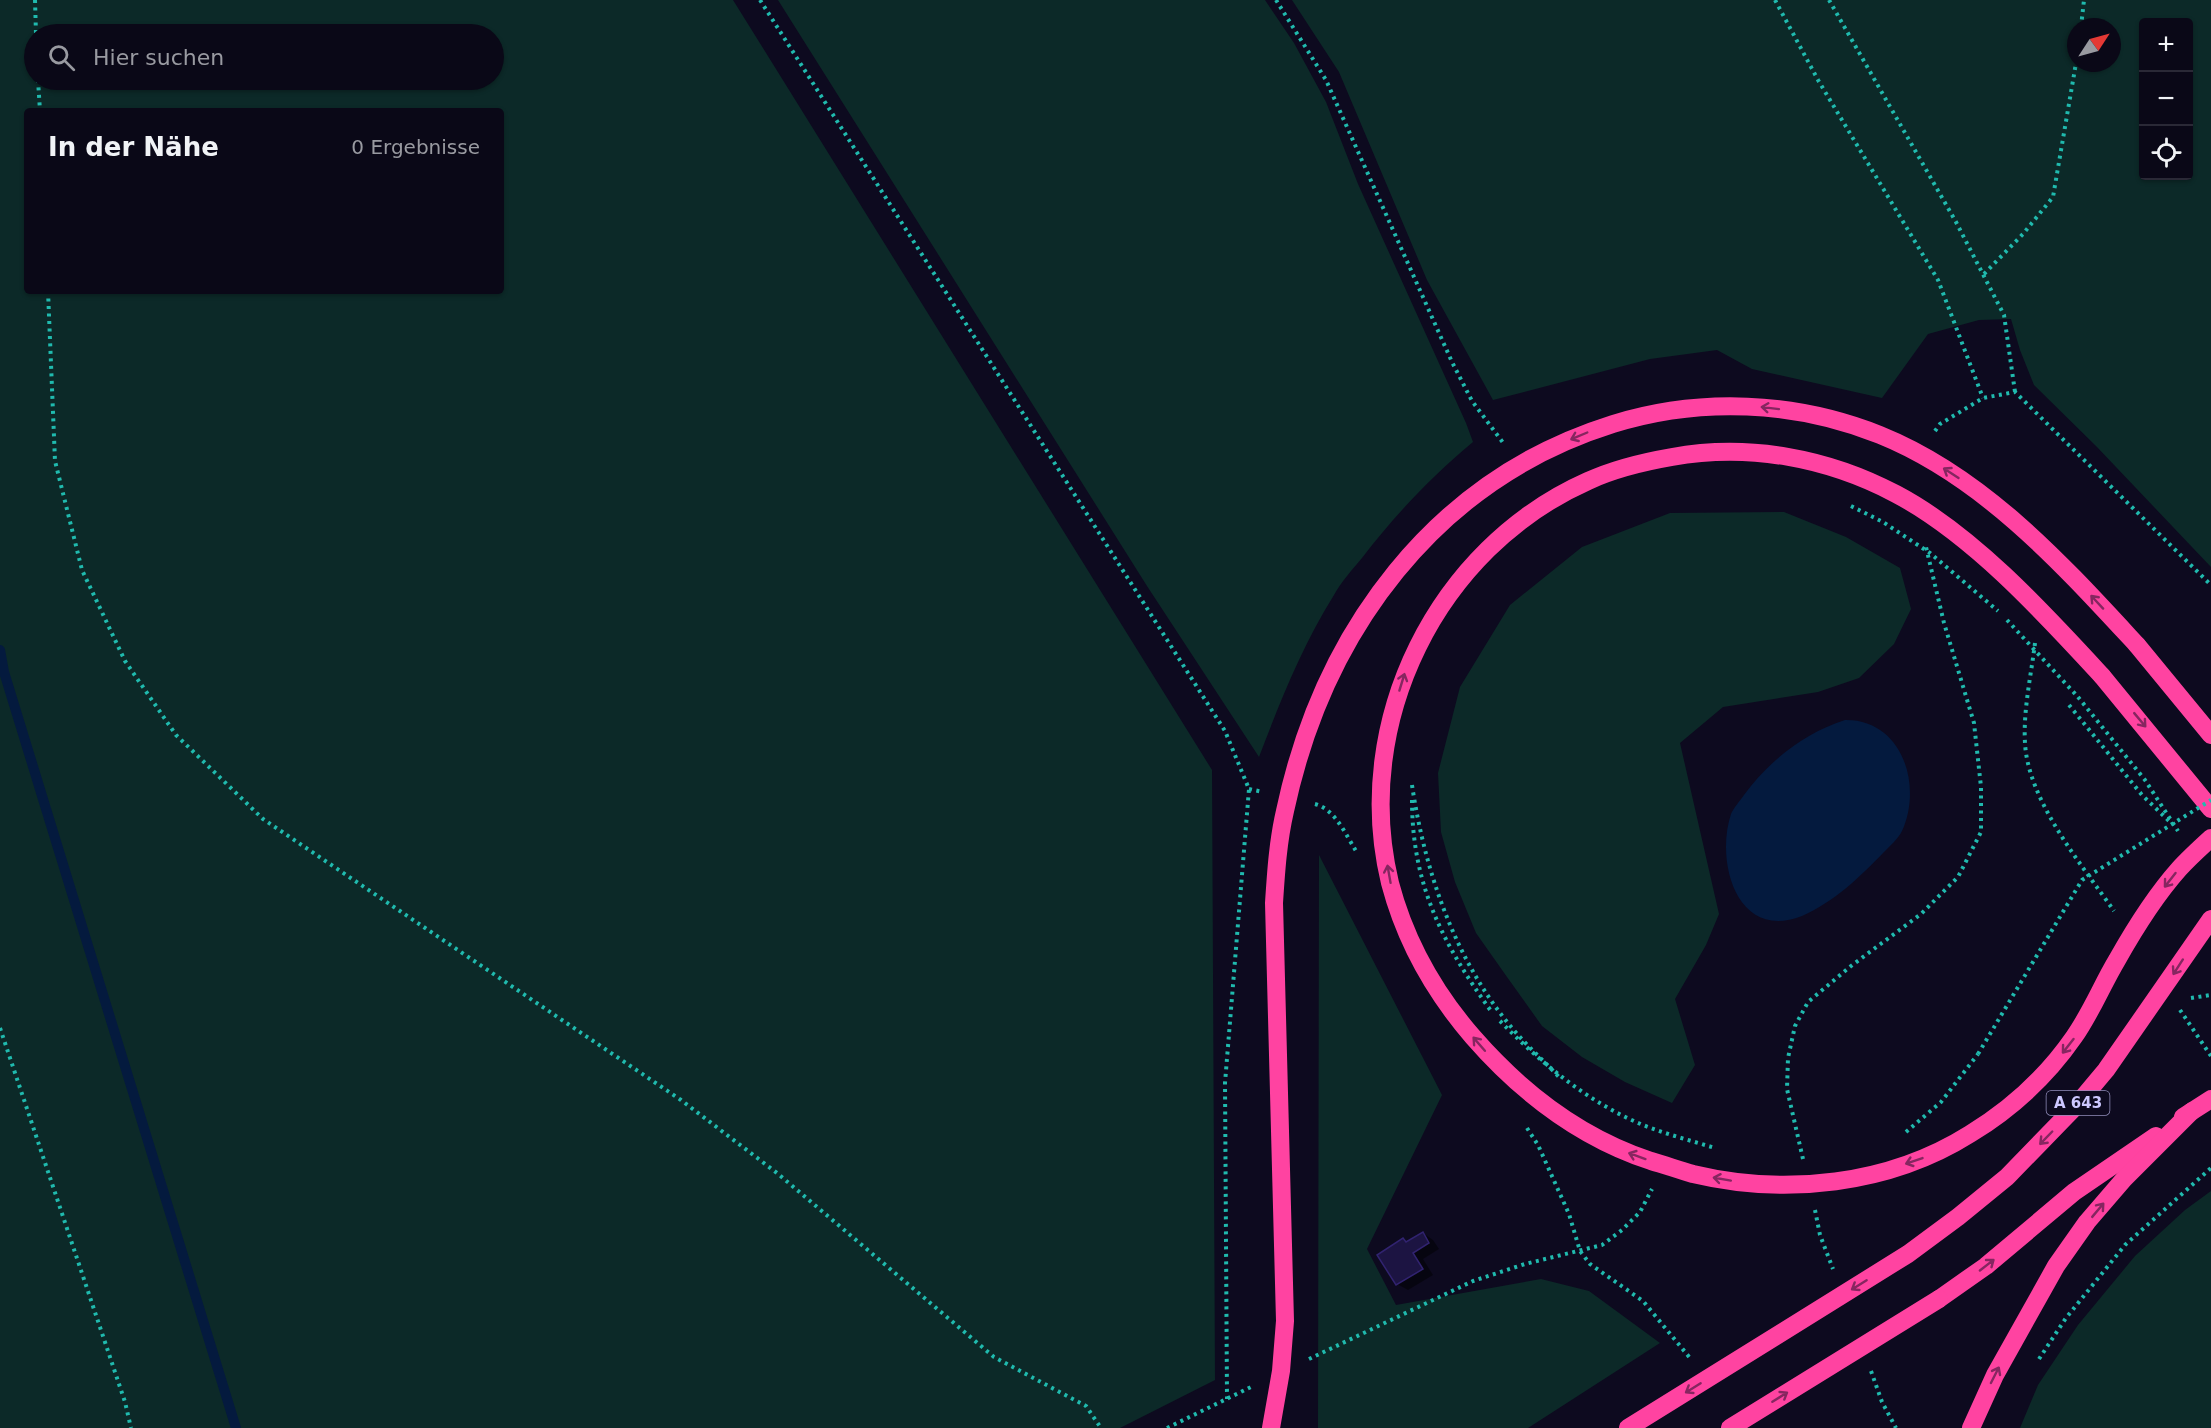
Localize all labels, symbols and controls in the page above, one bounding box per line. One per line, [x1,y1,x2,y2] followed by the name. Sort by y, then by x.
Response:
[2067,18,2121,72] north arrow
[2139,18,2193,180] map controls
[2139,18,2193,72] button: +
[24,24,504,90] search box
[45,41,78,74] icon: search
[93,45,224,70] text: Hier suchen
[2139,72,2193,126] button: −
[2139,126,2193,180] button: locate
[48,132,219,162] text: In der Nähe
[351,135,480,159] text: 0 Ergebnisse
[1760,402,1780,413] one-way arrow
[1570,431,1588,442] one-way arrow
[1943,467,1960,479] one-way arrow
[2090,595,2104,610] one-way arrow
[1397,673,1408,692] one-way arrow
[2133,712,2146,728] one-way arrow
[1383,865,1394,885] one-way arrow
[2164,872,2177,888] one-way arrow
[2171,958,2183,975] one-way arrow
[1472,1037,1486,1052] one-way arrow
[2061,1037,2074,1053] one-way arrow
[2046,1091,2110,1115] road number: A 643
[2039,1130,2054,1145] one-way arrow
[1628,1149,1647,1160] one-way arrow
[1905,1157,1924,1168] one-way arrow
[1713,1173,1733,1184] one-way arrow
[2091,1203,2105,1218] one-way arrow
[1979,1259,1995,1272] one-way arrow
[1851,1279,1868,1291] one-way arrow
[1990,1366,2002,1384] one-way arrow
[1685,1382,1702,1394] one-way arrow
[1771,1391,1788,1403] one-way arrow

